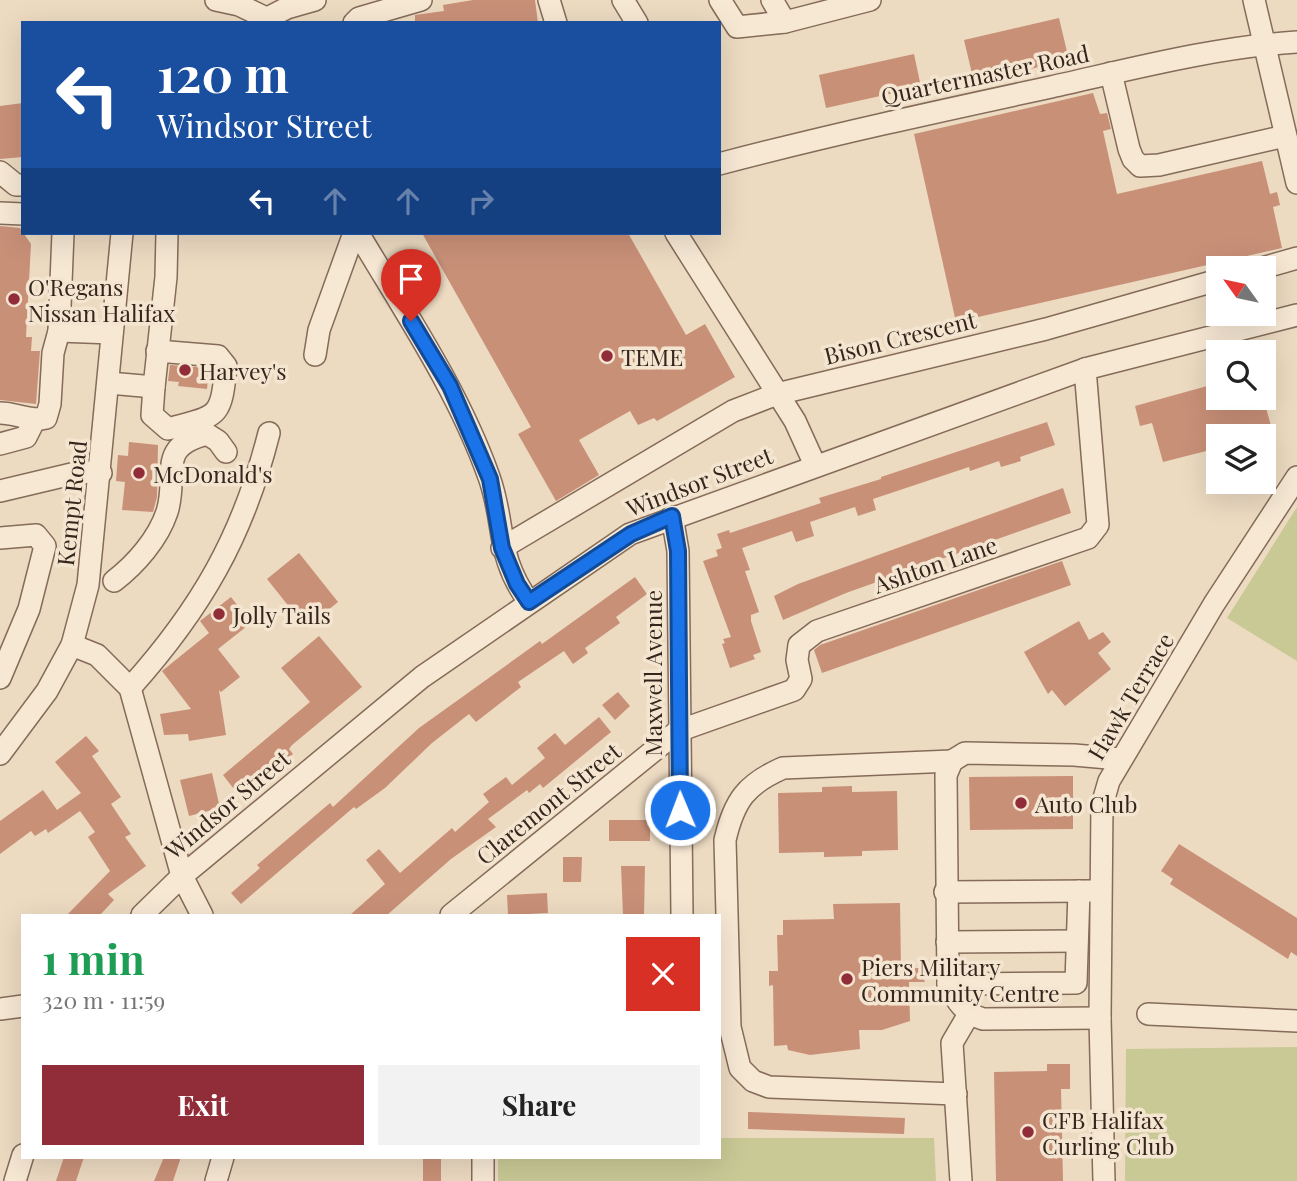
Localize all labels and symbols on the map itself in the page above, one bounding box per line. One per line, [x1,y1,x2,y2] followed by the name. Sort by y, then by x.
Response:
[878,37,1092,111] street label: Quartermaster Road
[381,249,441,321] pin
[1206,256,1276,326] north arrow
[28,271,175,328] place label: O'Regans Nissan Halifax
[6,291,22,307] marker: O'Regans Nissan Halifax
[821,303,980,371] street label: Bison Crescent
[621,341,683,372] place label: TEME
[599,348,615,364] marker: TEME
[199,355,287,386] place label: Harvey's
[177,362,193,378] marker: Harvey's
[49,439,93,567] street label: Kempt Road
[621,439,777,523] street label: Windsor Street
[153,458,273,489] place label: McDonald's
[131,465,147,481] marker: McDonald's
[868,528,1001,600] street label: Ashton Lane
[637,590,668,756] street label: Maxwell Avenue
[232,599,331,630] place label: Jolly Tails
[211,606,227,622] marker: Jolly Tails
[1080,627,1180,765] street label: Hawk Terrace
[469,735,627,871] street label: Claremont Street
[157,742,297,866] street label: Windsor Street
[643,773,717,847] position arrow
[1034,788,1137,819] place label: Auto Club
[1013,795,1029,811] marker: Auto Club
[861,951,1060,1008] place label: Piers Military Community Centre
[839,971,855,987] marker: Piers Military Community Centre
[1042,1104,1174,1161] place label: CFB Halifax Curling Club
[1020,1124,1036,1140] marker: CFB Halifax Curling Club

